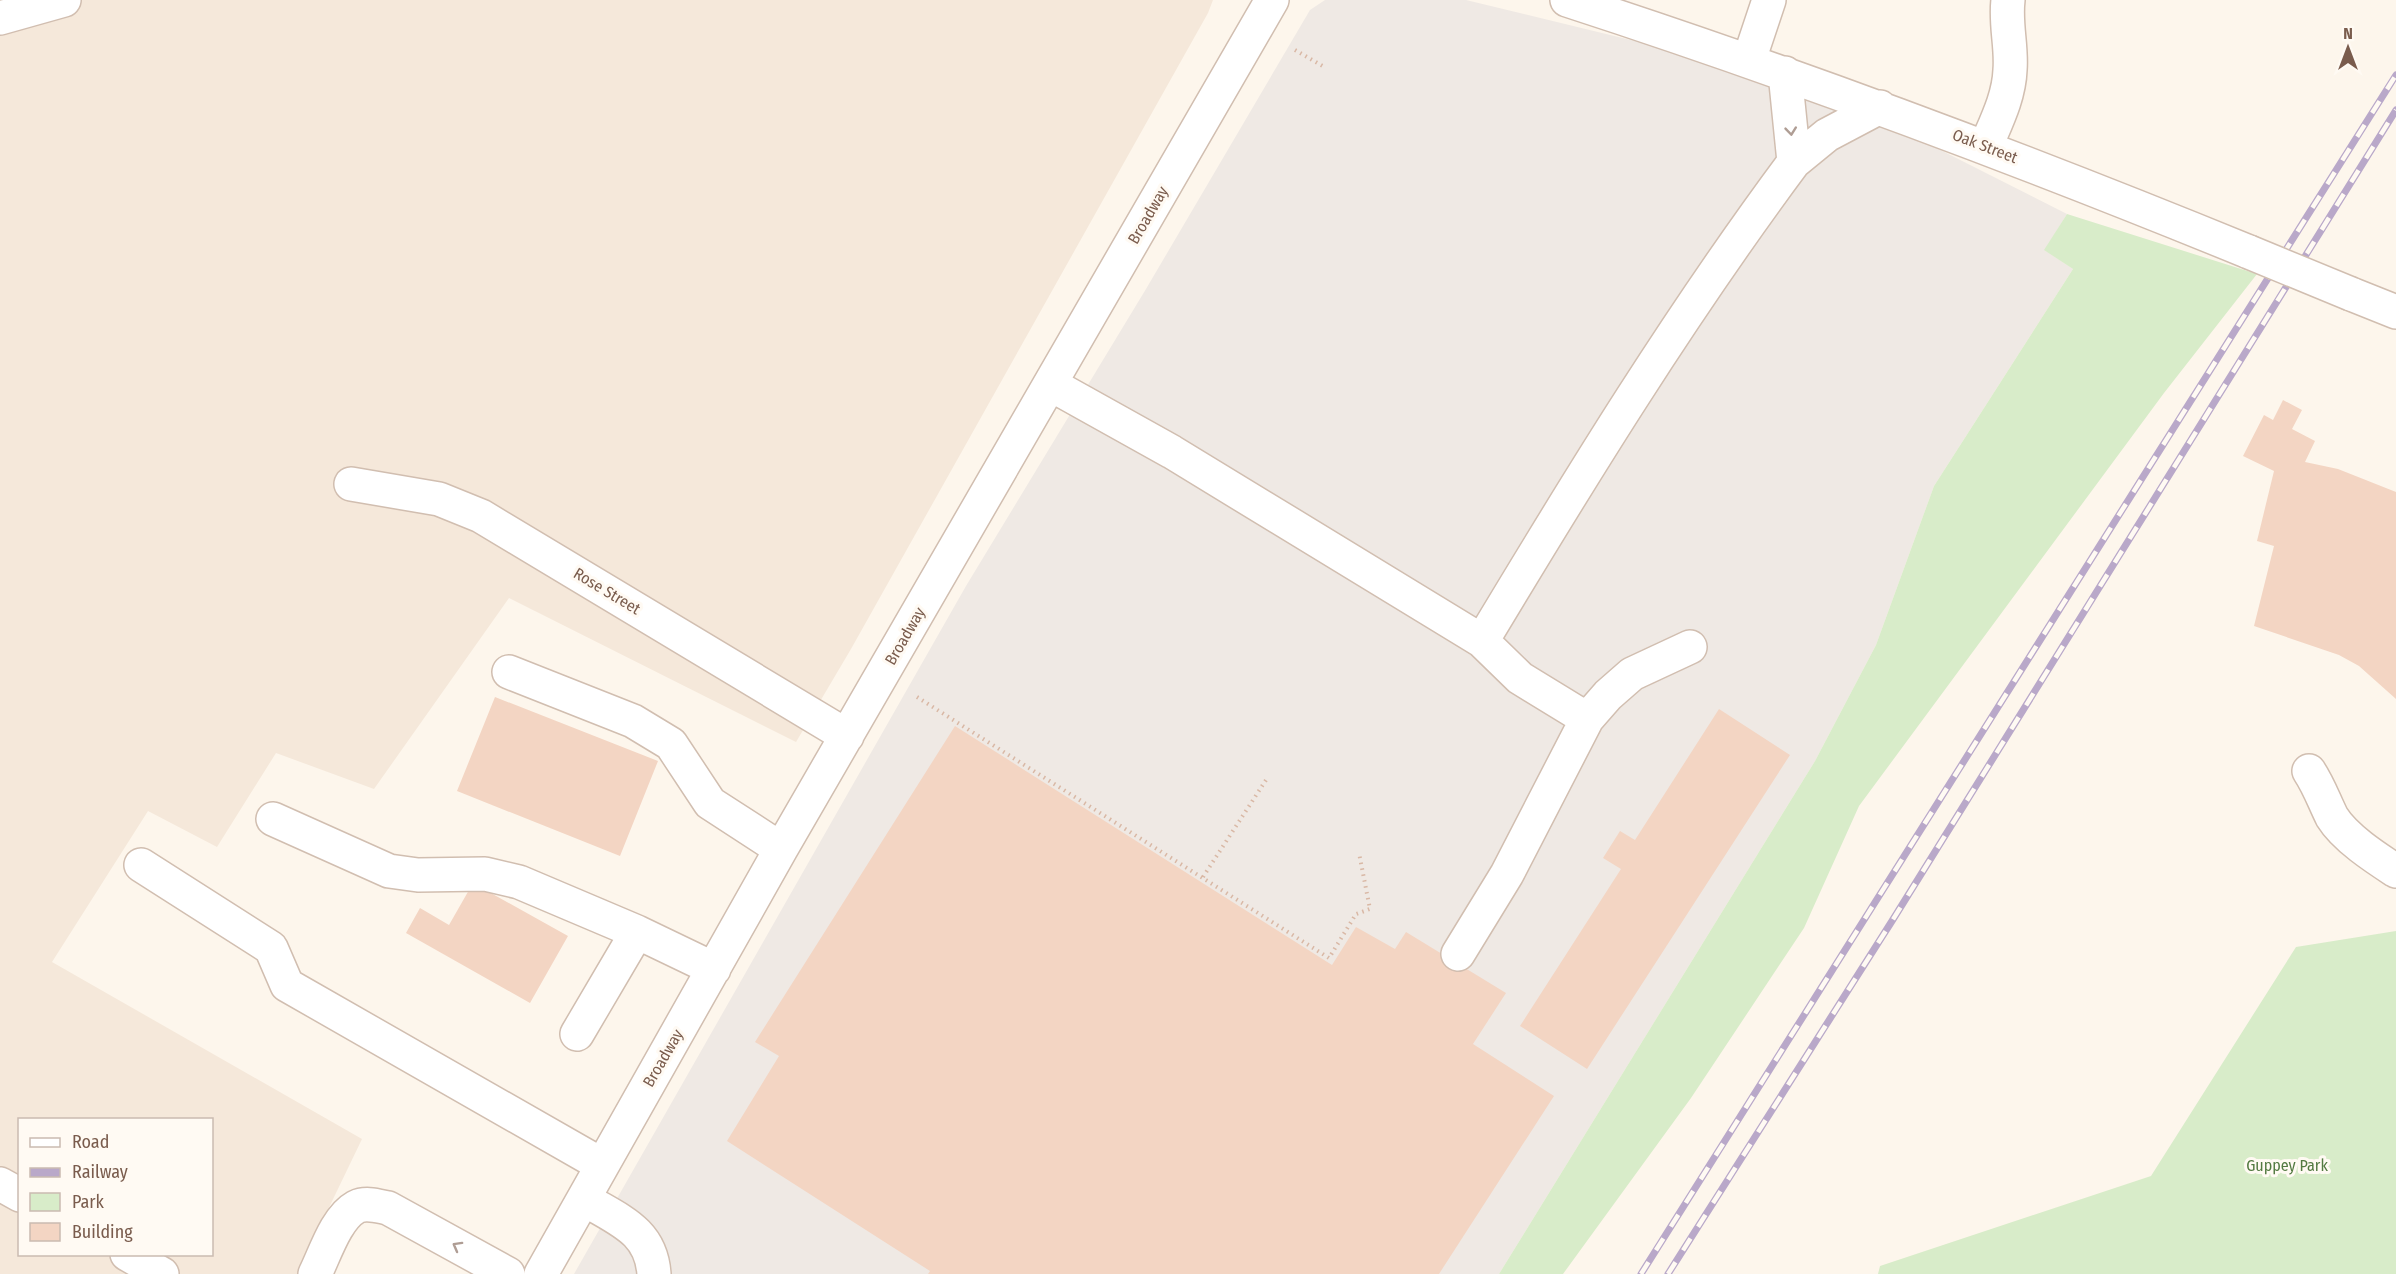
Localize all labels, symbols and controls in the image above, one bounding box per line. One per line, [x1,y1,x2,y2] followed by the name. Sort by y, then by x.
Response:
[2318,18,2378,78] north arrow
[2343,24,2353,43] text: N
[1950,125,2021,167] street label: Oak Street
[1784,126,1797,135] one-way arrow
[1124,182,1173,247] street label: Broadway
[570,564,645,619] street label: Rose Street
[881,603,930,668] street label: Broadway
[639,1025,688,1090] street label: Broadway
[18,1118,213,1256] legend
[72,1131,109,1153] text: Road
[2246,1156,2328,1175] park label: Guppey Park
[72,1161,128,1183] text: Railway
[72,1191,105,1213] text: Park
[72,1221,133,1243] text: Building
[452,1242,463,1253] one-way arrow

